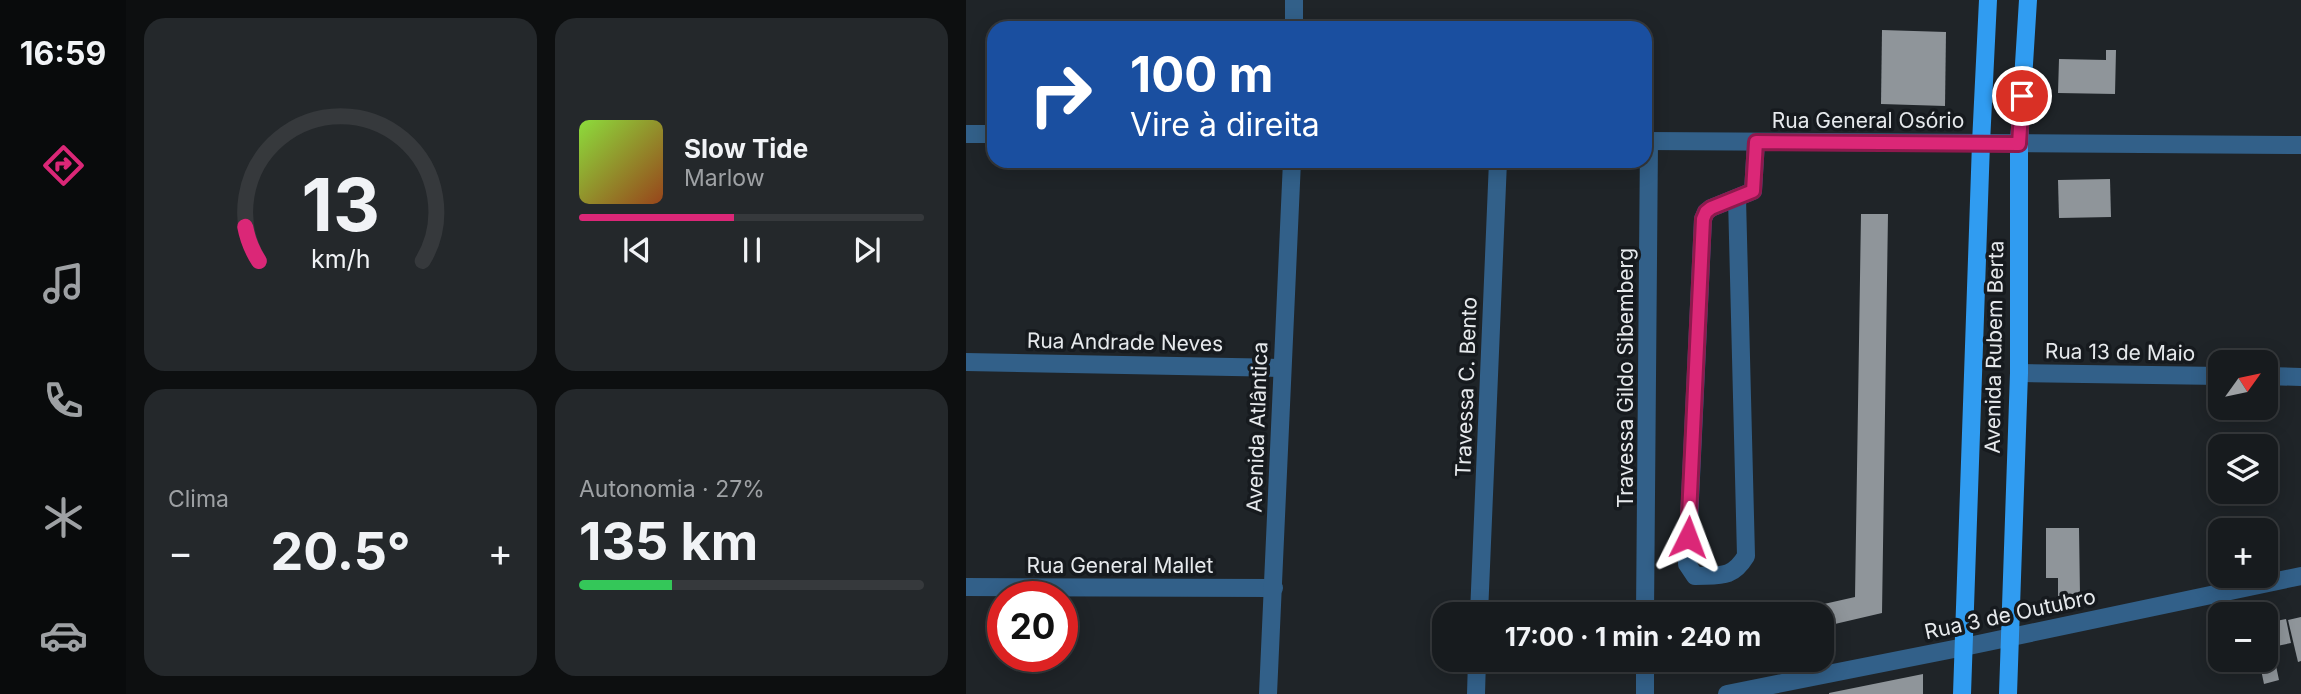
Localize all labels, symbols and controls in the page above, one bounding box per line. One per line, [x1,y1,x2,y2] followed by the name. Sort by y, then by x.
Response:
[20,34,106,73] text: 16:59
[1130,45,1274,104] text: 100 m
[1015,49,1106,140] icon: right
[1992,66,2052,126] pin
[2003,77,2041,115] icon: arrive
[1130,105,1320,144] text: Vire à direita
[1772,108,1964,133] street label: Rua General Osório
[684,133,808,164] text: Slow Tide
[39,141,88,190] icon: directions
[301,160,380,249] text: 13
[684,164,764,192] text: Marlow
[618,231,656,269] icon: previous
[733,231,771,269] icon: pause
[848,231,886,269] icon: next
[1980,240,2008,454] street label: Avenida Rubem Berta
[311,244,370,274] text: km/h
[1613,248,1638,508] street label: Travessa Gildo Sibemberg
[39,259,88,308] icon: music
[1450,297,1482,477] street label: Travessa C. Bento
[1027,328,1223,356] street label: Rua Andrade Neves
[2045,338,2195,366] street label: Rua 13 de Maio
[1242,341,1272,513] street label: Avenida Atlântica
[2208,350,2278,420] north arrow
[2208,350,2278,672] map controls
[39,376,88,425] icon: phone
[2208,434,2278,504] button: layers
[579,475,765,503] text: Autonomia · 27%
[168,485,229,513] text: Clima
[39,493,88,542] icon: climate
[1651,500,1725,574] position arrow
[579,510,758,573] text: 135 km
[2208,518,2278,588] button: +
[270,520,411,583] text: 20.5°
[168,529,193,575] text: −
[488,529,513,575] text: +
[1027,553,1214,578] street label: Rua General Mallet
[987,581,1078,672] speed limit sign: 20
[1922,584,2098,644] street label: Rua 3 de Outubro
[2208,602,2278,672] button: −
[39,611,88,660] icon: car
[1505,621,1761,652] text: 17:00 · 1 min · 240 m

